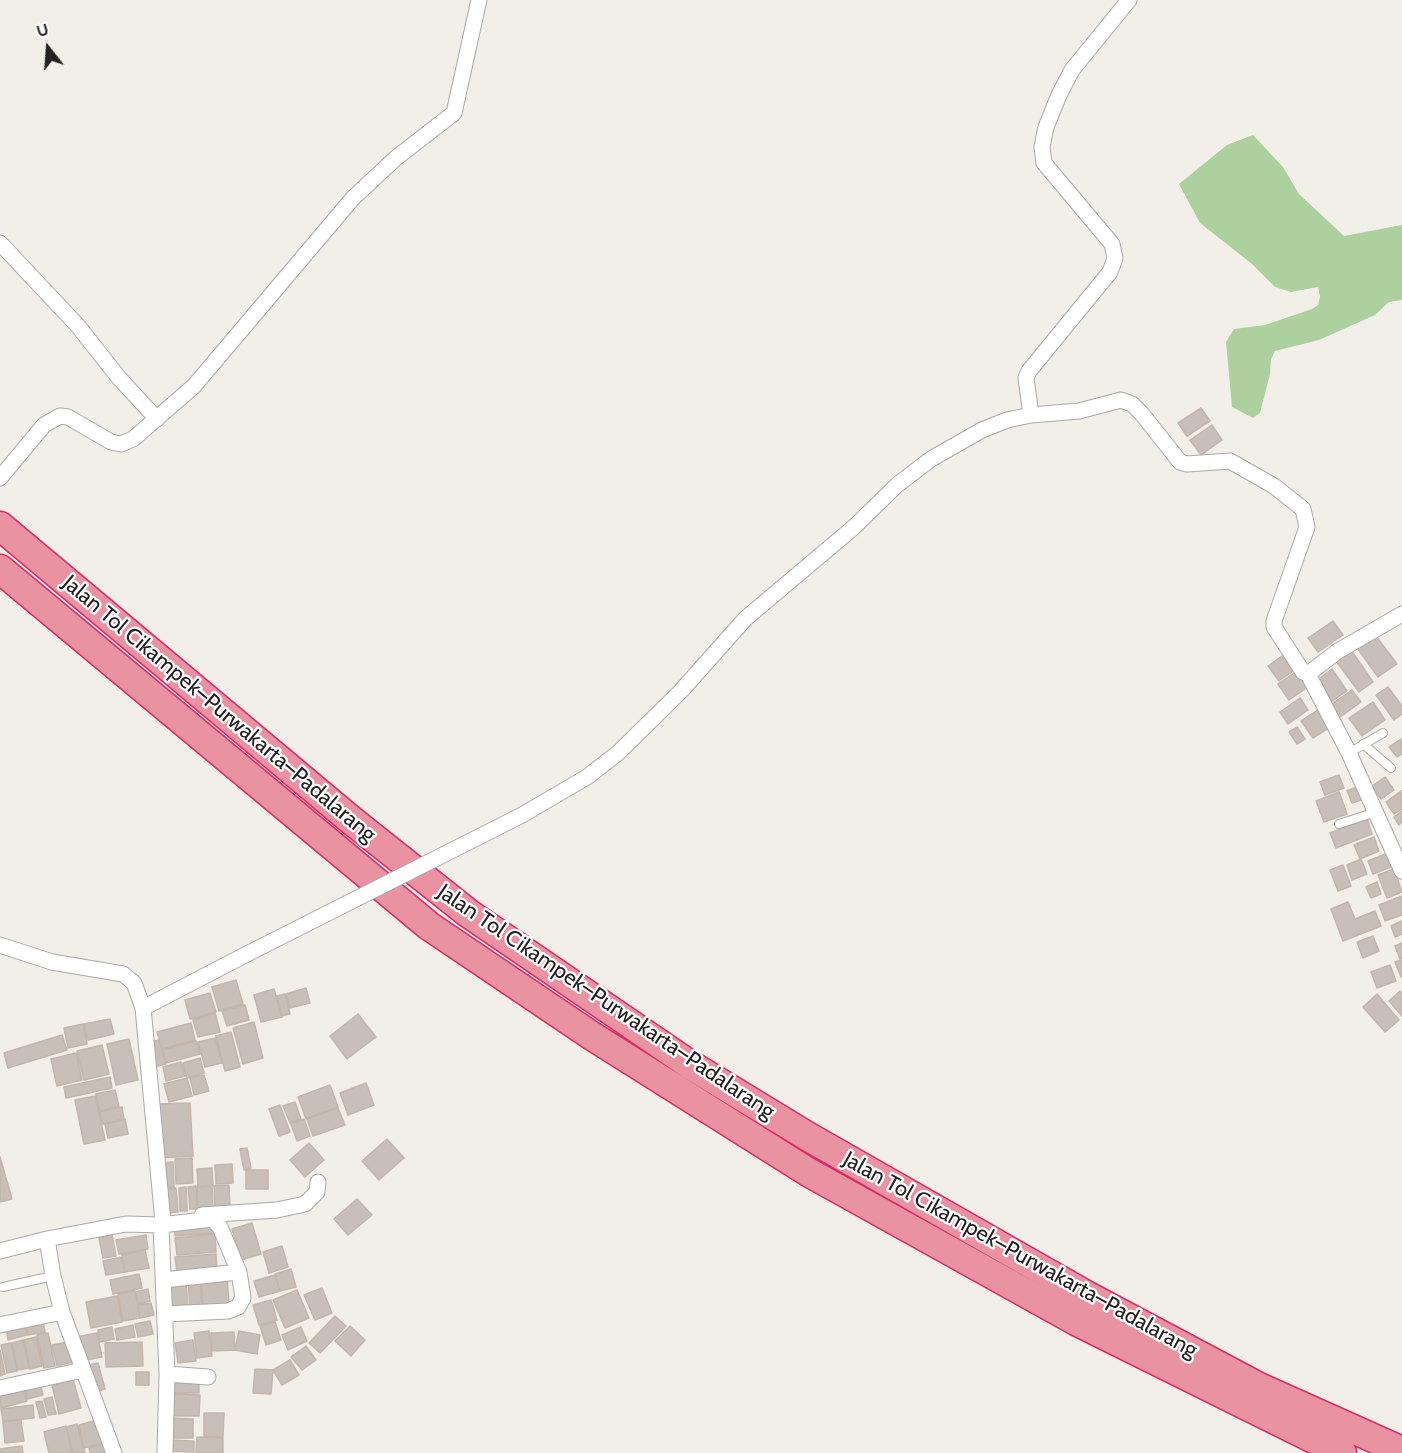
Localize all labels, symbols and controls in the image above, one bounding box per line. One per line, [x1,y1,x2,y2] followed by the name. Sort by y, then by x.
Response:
[18,18,78,78] north arrow
[34,20,51,41] text: U
[57,570,381,848] street label: Jalan Tol Cikampek–Purwakarta–Padalarang
[432,879,780,1125] street label: Jalan Tol Cikampek–Purwakarta–Padalarang
[838,1146,1202,1364] street label: Jalan Tol Cikampek–Purwakarta–Padalarang

